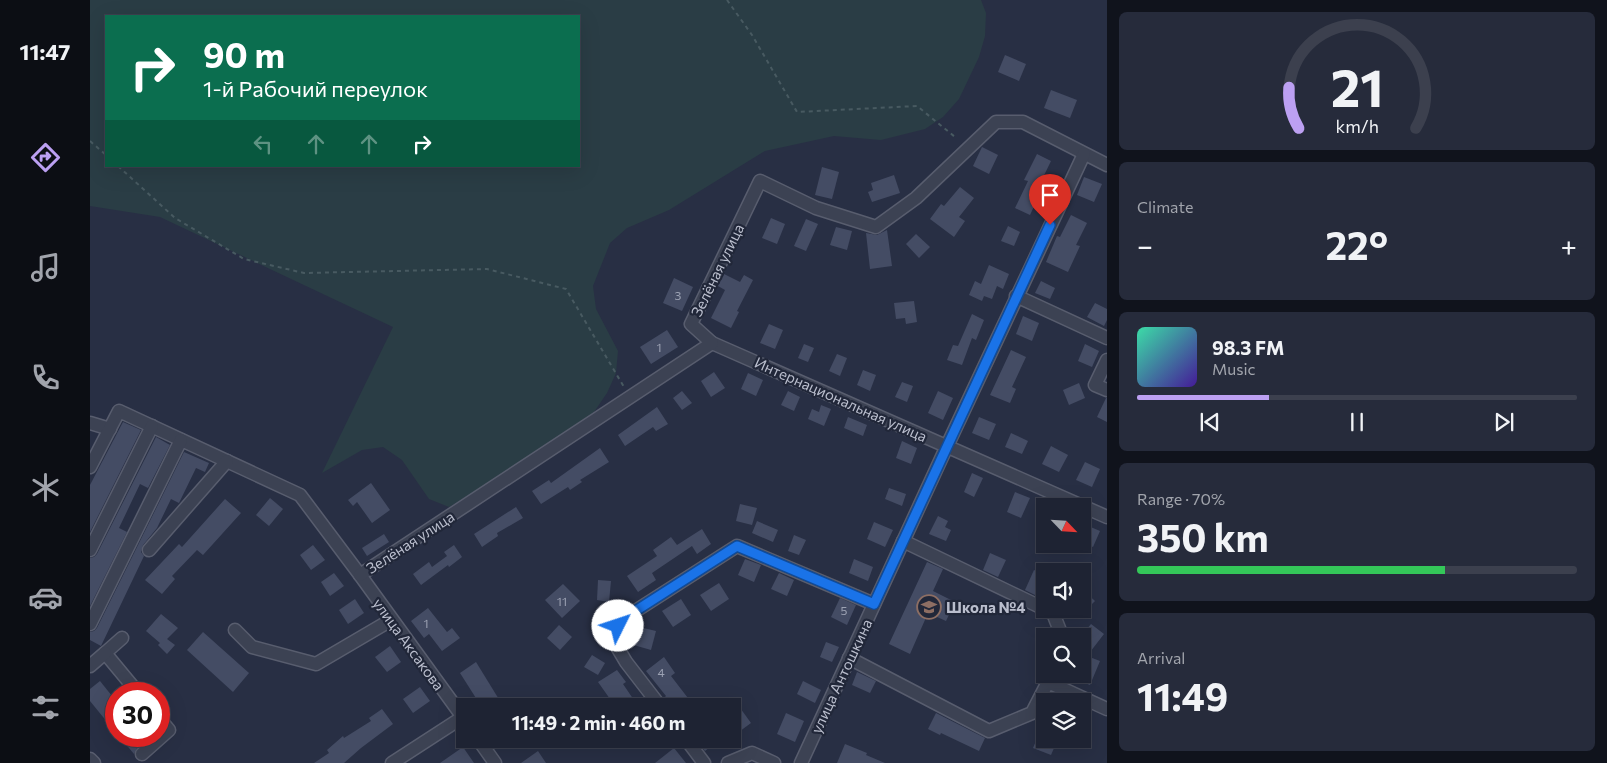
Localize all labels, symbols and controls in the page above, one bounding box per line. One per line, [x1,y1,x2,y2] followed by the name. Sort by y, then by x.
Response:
[203,32,285,75] text: 90 m
[120,35,185,100] icon: right
[20,38,70,65] text: 11:47
[1330,54,1384,118] text: 21
[203,75,428,102] text: 1-й Рабочий переулок
[1335,115,1379,137] text: km/h
[249,130,277,158] icon: left
[302,130,330,158] icon: ahead
[355,130,383,158] icon: ahead
[408,130,436,158] icon: right
[28,140,63,175] icon: directions
[1029,174,1071,225] pin
[1036,181,1064,209] icon: arrive
[1137,197,1193,216] text: Climate
[687,221,747,319] street label: Зелёная улица
[1325,221,1388,268] text: 22°
[1137,228,1153,262] text: −
[1561,228,1577,262] text: +
[28,250,63,285] icon: music
[675,288,682,302] house number: 3
[1212,336,1284,359] text: 98.3 FM
[656,340,662,354] house number: 1
[752,353,930,445] street label: Интернациональная улица
[1212,359,1256,378] text: Music
[28,360,63,395] icon: phone
[1196,408,1224,436] icon: previous
[1343,408,1371,436] icon: pause
[1490,408,1518,436] icon: next
[28,470,63,505] icon: climate
[1137,489,1225,508] text: Range · 70%
[1036,498,1091,552] north arrow
[1036,498,1091,748] map controls
[363,507,457,577] street label: Зелёная улица
[1137,513,1269,560] text: 350 km
[1036,563,1091,618] button: sound
[28,580,63,615] icon: car
[370,594,448,694] street label: улица Аксакова
[557,594,567,608] house number: 11
[916,594,942,620] school or university icon: Школа №4
[946,598,1026,616] place label: Школа №4
[591,599,643,651] position arrow
[841,603,848,617] house number: 5
[423,616,429,630] house number: 1
[807,616,875,736] street label: улица Антошкина
[1036,628,1091,683] button: search
[1137,648,1185,667] text: Arrival
[657,665,665,679] house number: 4
[1137,672,1228,719] text: 11:49
[105,682,170,747] speed limit sign: 30
[28,690,63,725] icon: filters
[1036,693,1091,748] button: layers
[512,711,685,734] text: 11:49 · 2 min · 460 m

